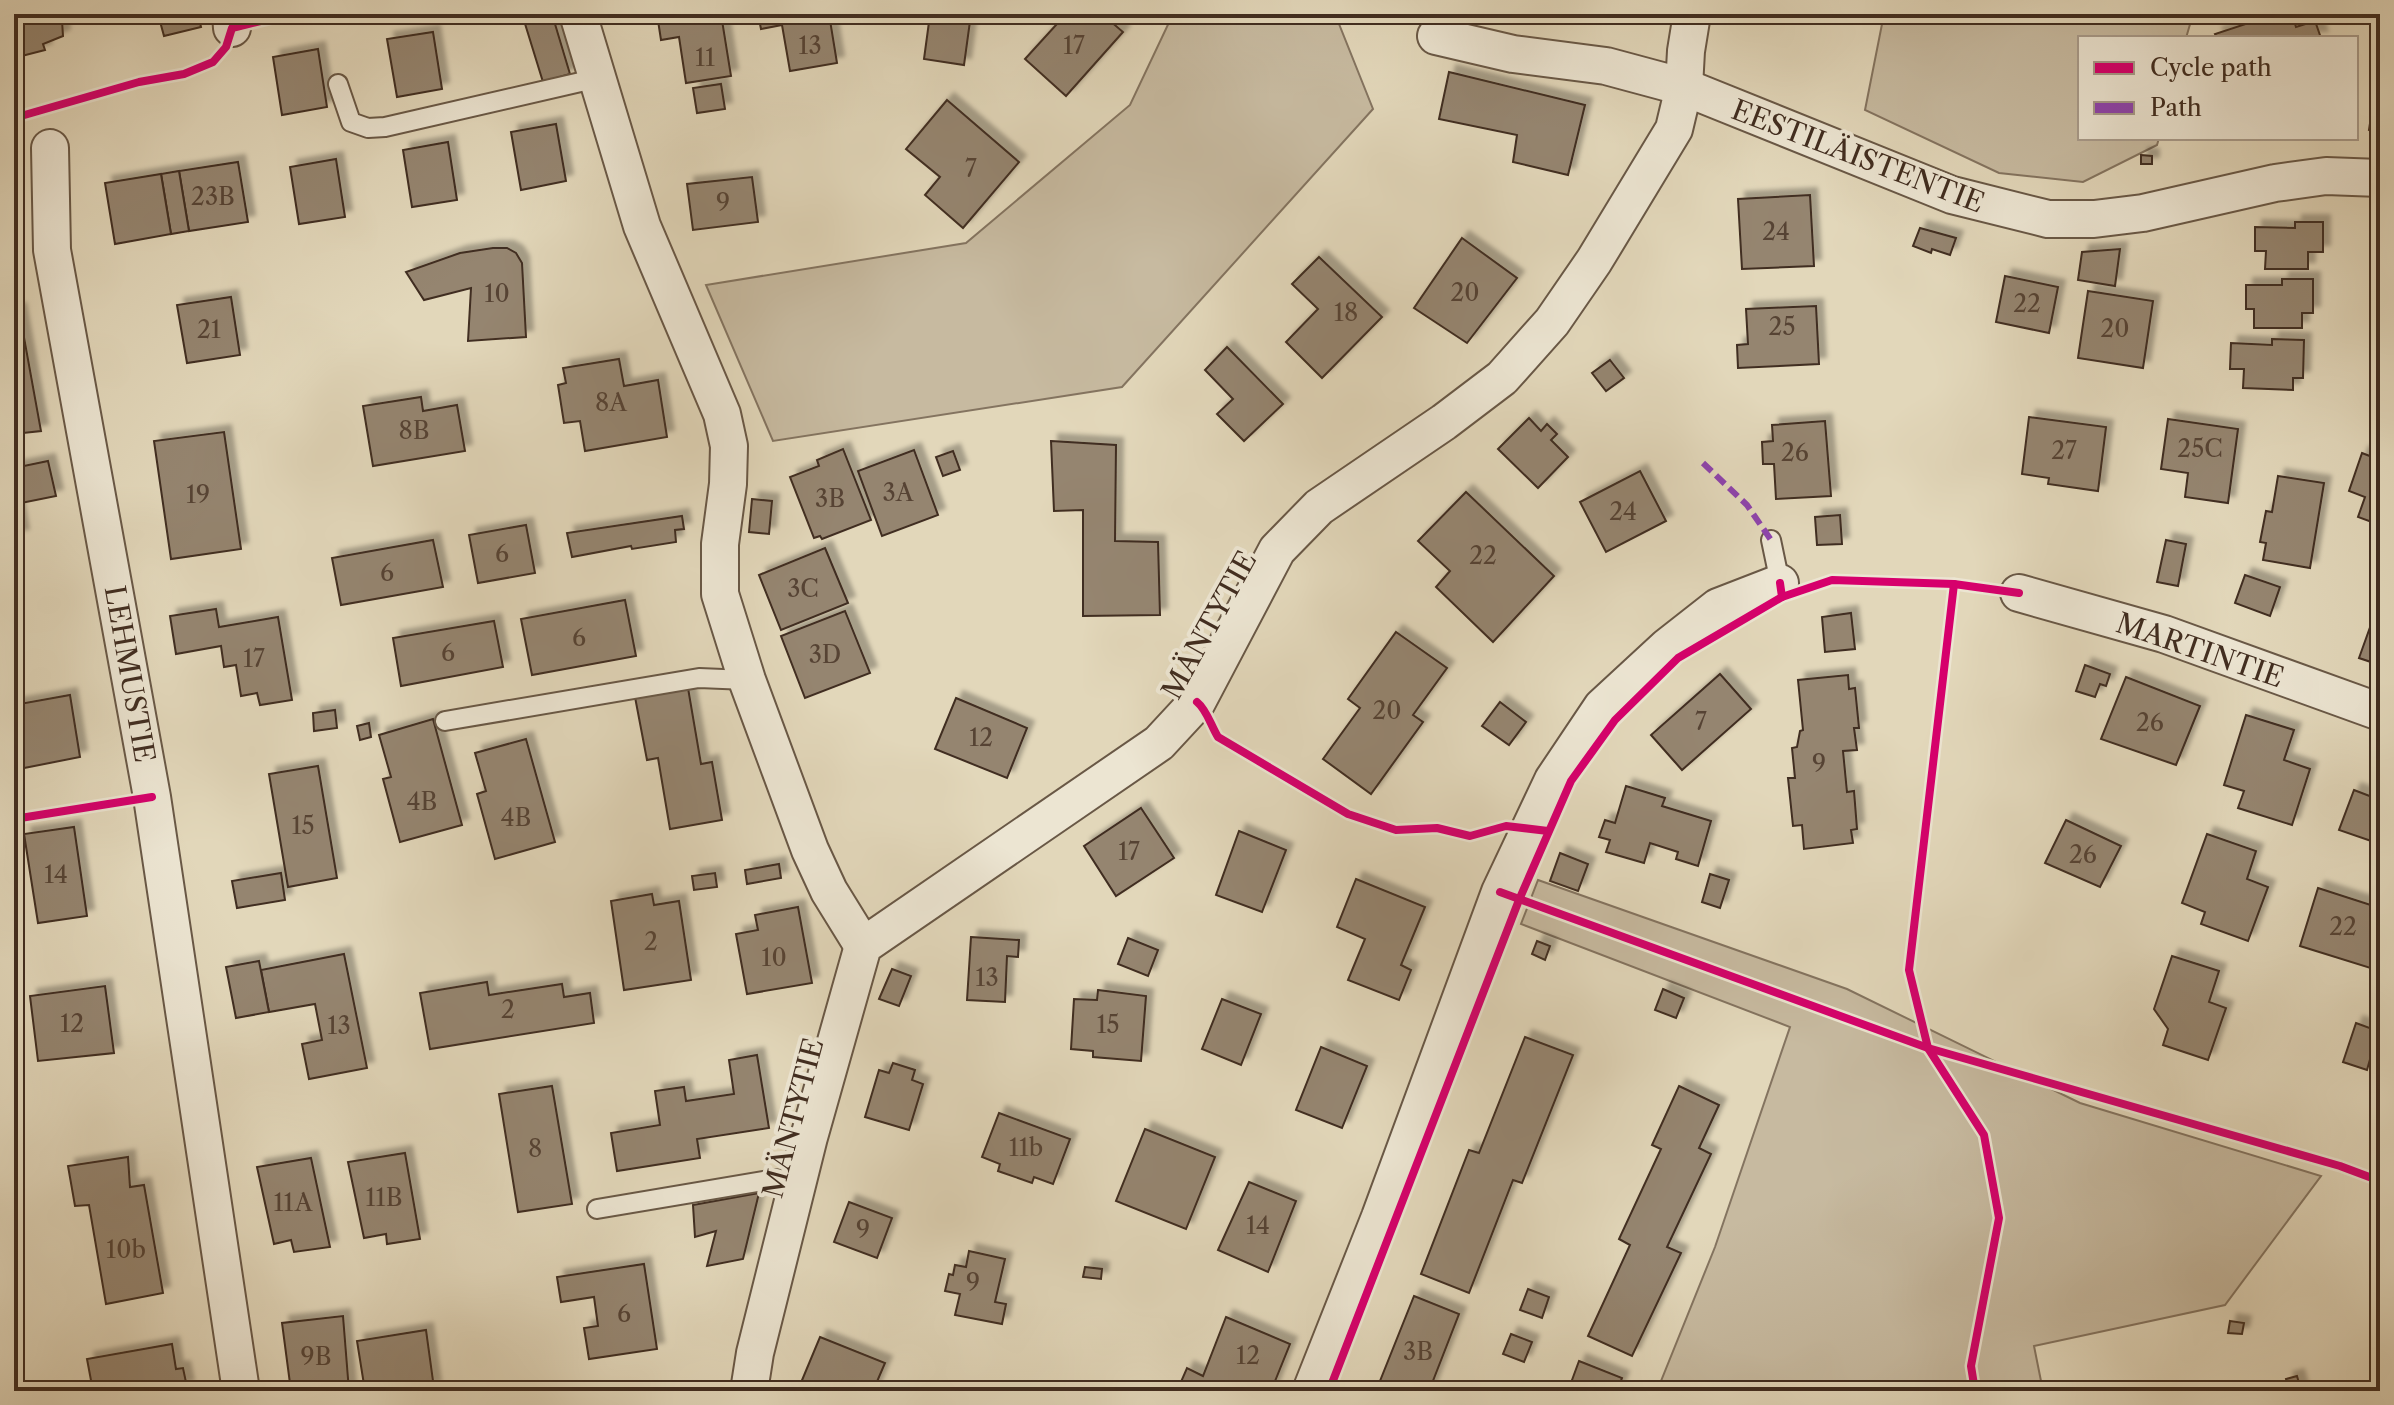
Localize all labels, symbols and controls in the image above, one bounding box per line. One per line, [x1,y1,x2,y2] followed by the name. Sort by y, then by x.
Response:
[798,31,822,60] house number: 13
[1063,31,1085,60] house number: 17
[2078,36,2358,140] legend
[695,43,715,72] house number: 11
[2150,53,2272,82] text: Cycle path
[1727,92,1989,220] street label: EESTILÄISTENTIE
[2150,93,2202,122] text: Path
[965,154,977,183] house number: 7
[191,182,235,211] house number: 23B
[716,188,730,217] house number: 9
[1762,217,1790,246] house number: 24
[1450,278,1480,307] house number: 20
[484,279,510,308] house number: 10
[2013,289,2041,318] house number: 22
[1334,298,1358,327] house number: 18
[1769,312,1795,341] house number: 25
[2100,314,2130,343] house number: 20
[197,315,221,344] house number: 21
[595,388,628,417] house number: 8A
[399,416,429,445] house number: 8B
[2177,434,2223,463] house number: 25C
[2051,436,2077,465] house number: 27
[1781,438,1809,467] house number: 26
[883,478,915,507] house number: 3A
[186,480,210,509] house number: 19
[815,484,845,513] house number: 3B
[1609,497,1637,526] house number: 24
[495,539,509,568] house number: 6
[1469,541,1497,570] house number: 22
[1154,545,1264,705] street label: MÄNTYTIE
[380,558,394,587] house number: 6
[787,574,819,603] house number: 3C
[98,583,162,765] street label: LEHMUSTIE
[2112,606,2288,694] street label: MARTINTIE
[572,623,586,652] house number: 6
[441,638,455,667] house number: 6
[809,640,841,669] house number: 3D
[243,644,265,673] house number: 17
[1372,696,1402,725] house number: 20
[1695,707,1707,736] house number: 7
[2136,708,2164,737] house number: 26
[969,723,993,752] house number: 12
[1812,749,1826,778] house number: 9
[407,787,437,816] house number: 4B
[501,803,531,832] house number: 4B
[291,811,315,840] house number: 15
[1118,837,1140,866] house number: 17
[2069,840,2097,869] house number: 26
[44,860,68,889] house number: 14
[2329,912,2357,941] house number: 22
[644,927,658,956] house number: 2
[761,943,787,972] house number: 10
[975,963,999,992] house number: 13
[501,995,515,1024] house number: 2
[60,1009,84,1038] house number: 12
[1096,1010,1120,1039] house number: 15
[327,1011,351,1040] house number: 13
[755,1035,831,1201] street label: MÄNTYTIE
[1009,1133,1043,1162] house number: 11b
[528,1134,542,1163] house number: 8
[366,1183,402,1212] house number: 11B
[273,1188,314,1217] house number: 11A
[1246,1211,1270,1240] house number: 14
[856,1215,870,1244] house number: 9
[106,1235,146,1264] house number: 10b
[966,1268,980,1297] house number: 9
[617,1299,631,1328] house number: 6
[1403,1337,1433,1366] house number: 3B
[1236,1341,1260,1370] house number: 12
[301,1342,331,1371] house number: 9B

